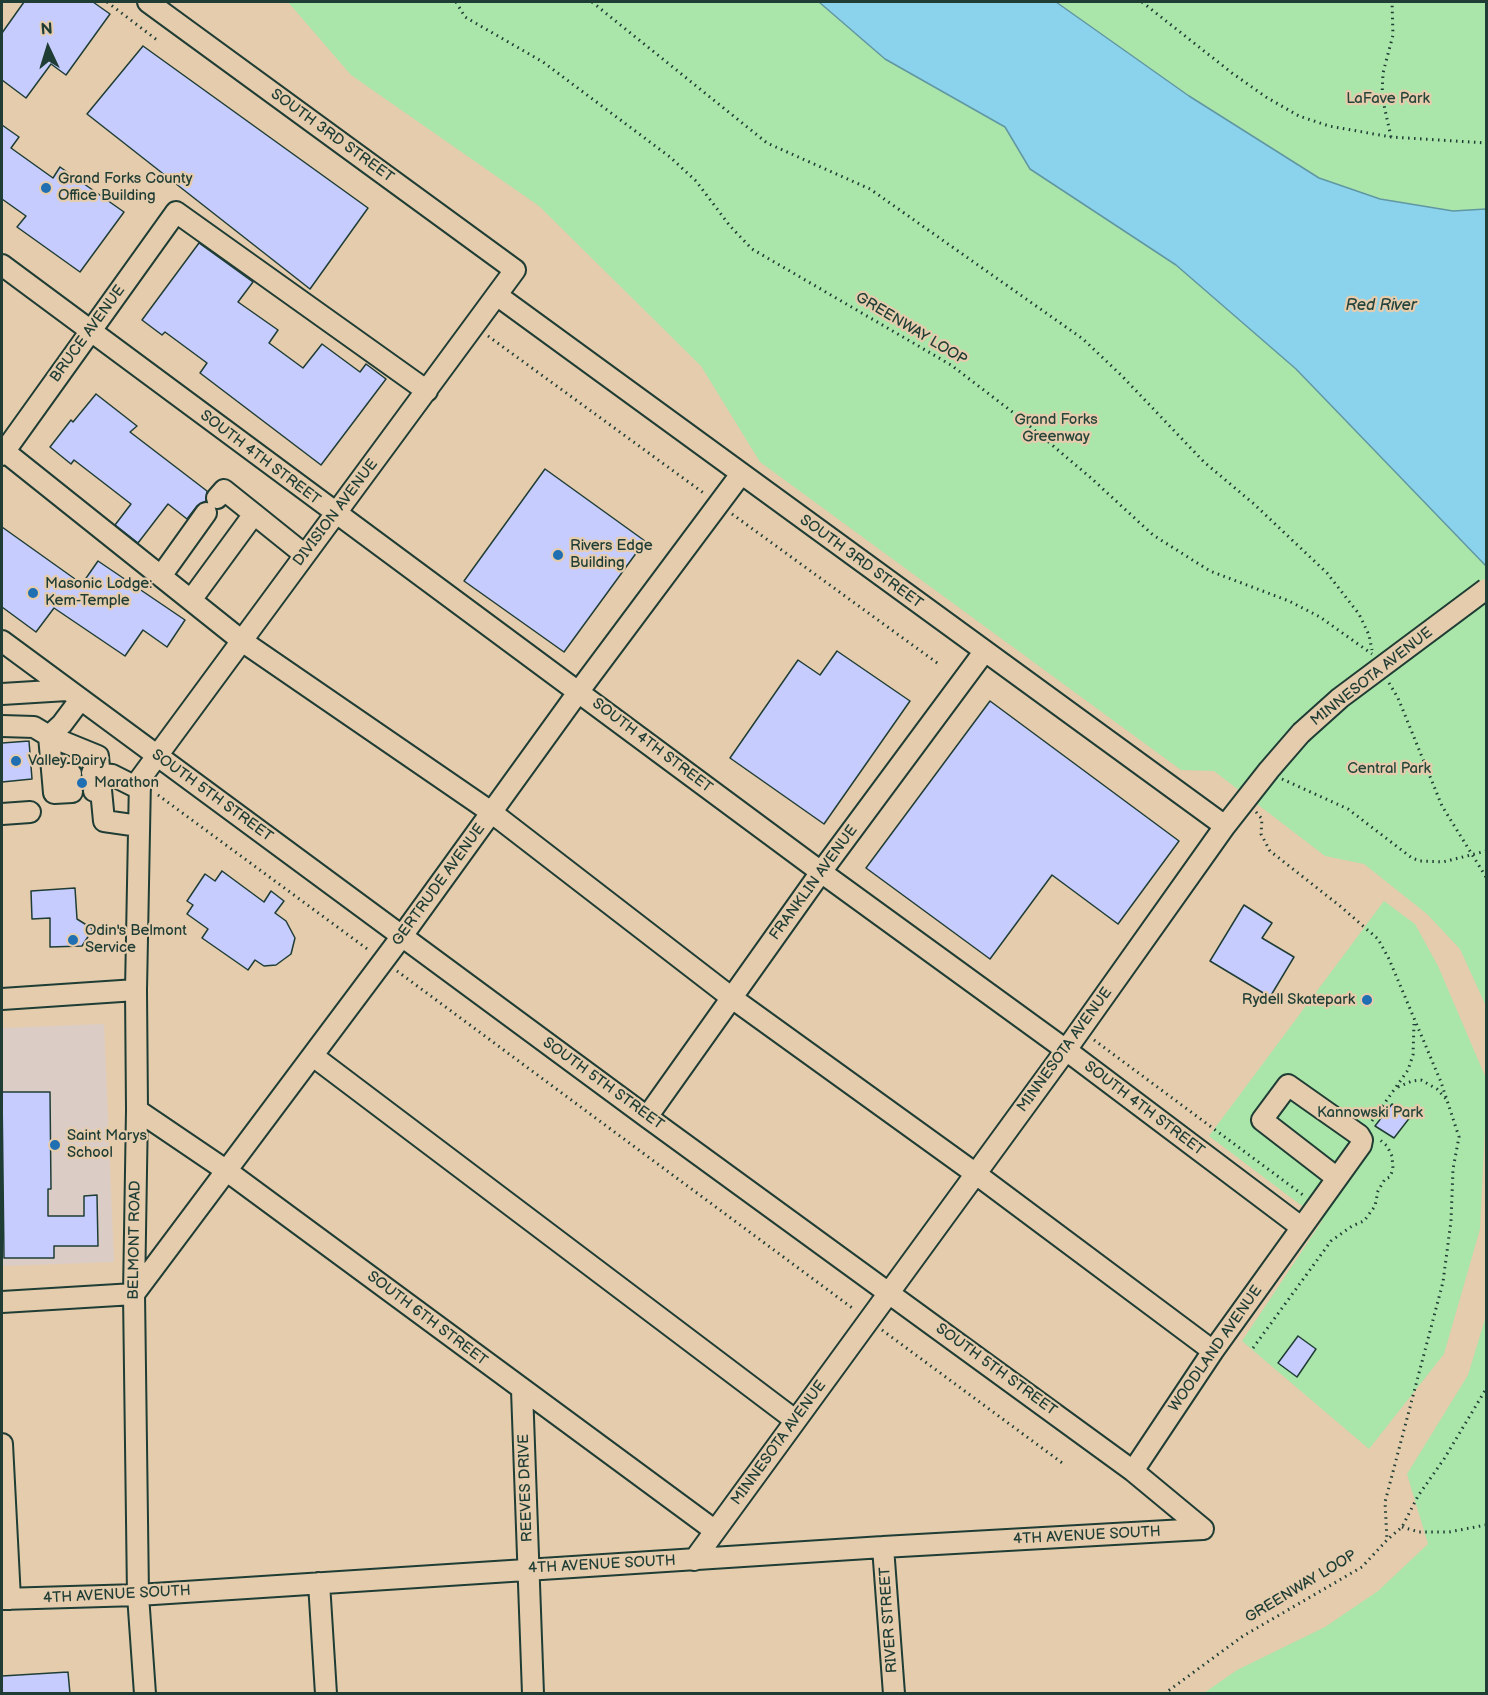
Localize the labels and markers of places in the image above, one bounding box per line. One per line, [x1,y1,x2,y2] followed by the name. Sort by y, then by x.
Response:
[58,170,192,205] place label: Grand Forks County Office Building
[39,181,53,195] marker: Grand Forks County Office Building
[570,537,653,572] place label: Rivers Edge Building
[551,548,565,562] marker: Rivers Edge Building
[45,575,152,610] place label: Masonic Lodge: Kem-Temple
[26,586,40,600] marker: Masonic Lodge: Kem-Temple
[28,752,106,770] place label: Valley Dairy
[9,754,23,768] marker: Valley Dairy
[94,774,159,792] place label: Marathon
[75,776,89,790] marker: Marathon
[85,922,187,957] place label: Odin's Belmont Service
[66,933,80,947] marker: Odin's Belmont Service
[1242,991,1355,1009] place label: Rydell Skatepark
[1360,993,1374,1007] marker: Rydell Skatepark
[67,1127,147,1162] place label: Saint Marys School
[48,1138,62,1152] marker: Saint Marys School

